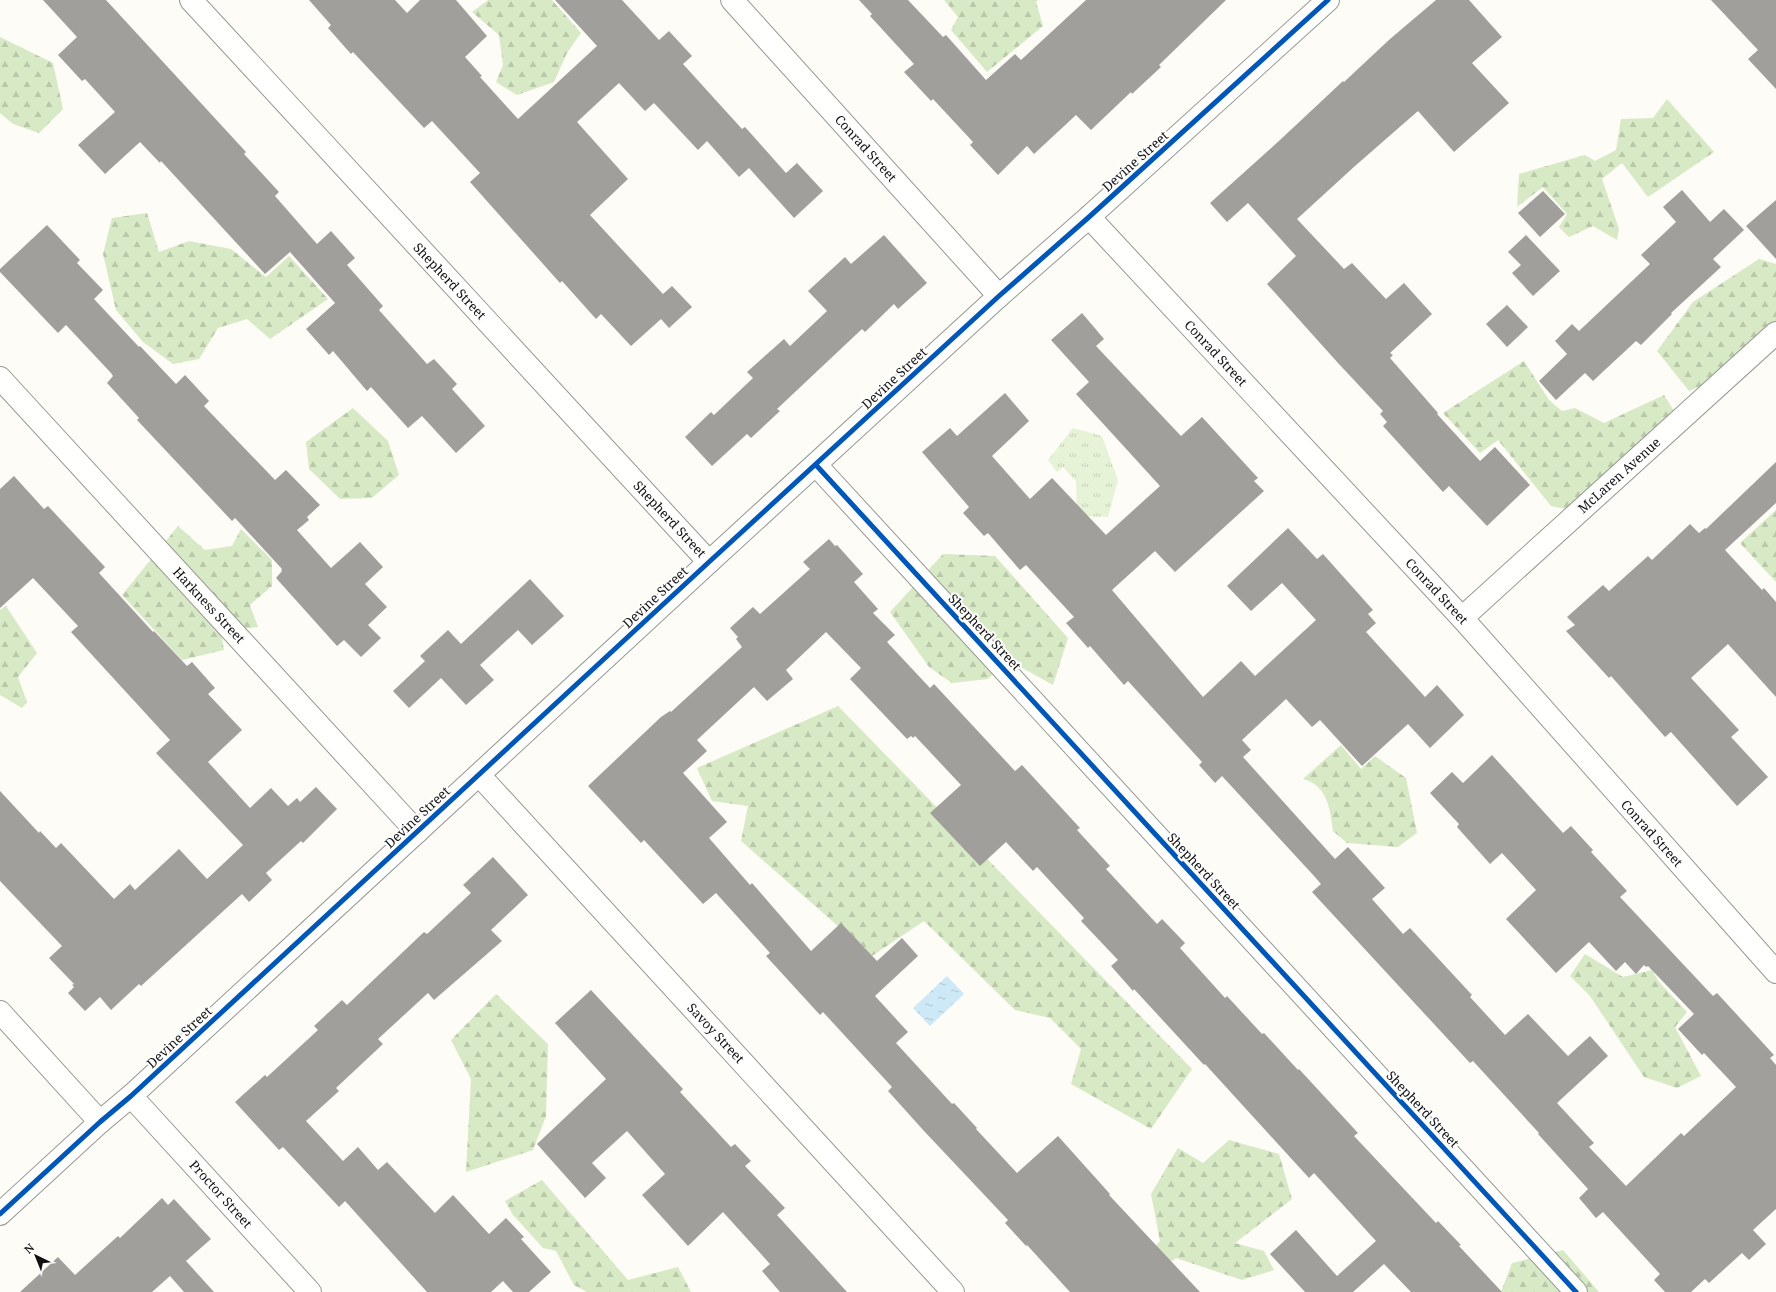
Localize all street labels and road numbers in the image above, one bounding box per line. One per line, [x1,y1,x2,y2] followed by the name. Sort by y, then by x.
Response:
[831,111,901,186] street label: Conrad Street
[1098,126,1172,195] street label: Devine Street
[410,239,491,324] street label: Shepherd Street
[1181,316,1252,390] street label: Conrad Street
[857,343,931,413] street label: Devine Street
[1574,433,1664,517] street label: McLaren Avenue
[630,477,711,562] street label: Shepherd Street
[1402,554,1473,628] street label: Conrad Street
[618,562,692,632] street label: Devine Street
[169,563,249,647] street label: Harkness Street
[945,590,1026,675] street label: Shepherd Street
[380,782,454,852] street label: Devine Street
[1617,796,1687,871] street label: Conrad Street
[1164,829,1245,914] street label: Shepherd Street
[683,999,749,1067] street label: Savoy Street
[142,1002,216,1072] street label: Devine Street
[1383,1067,1464,1152] street label: Shepherd Street
[186,1156,257,1232] street label: Proctor Street

